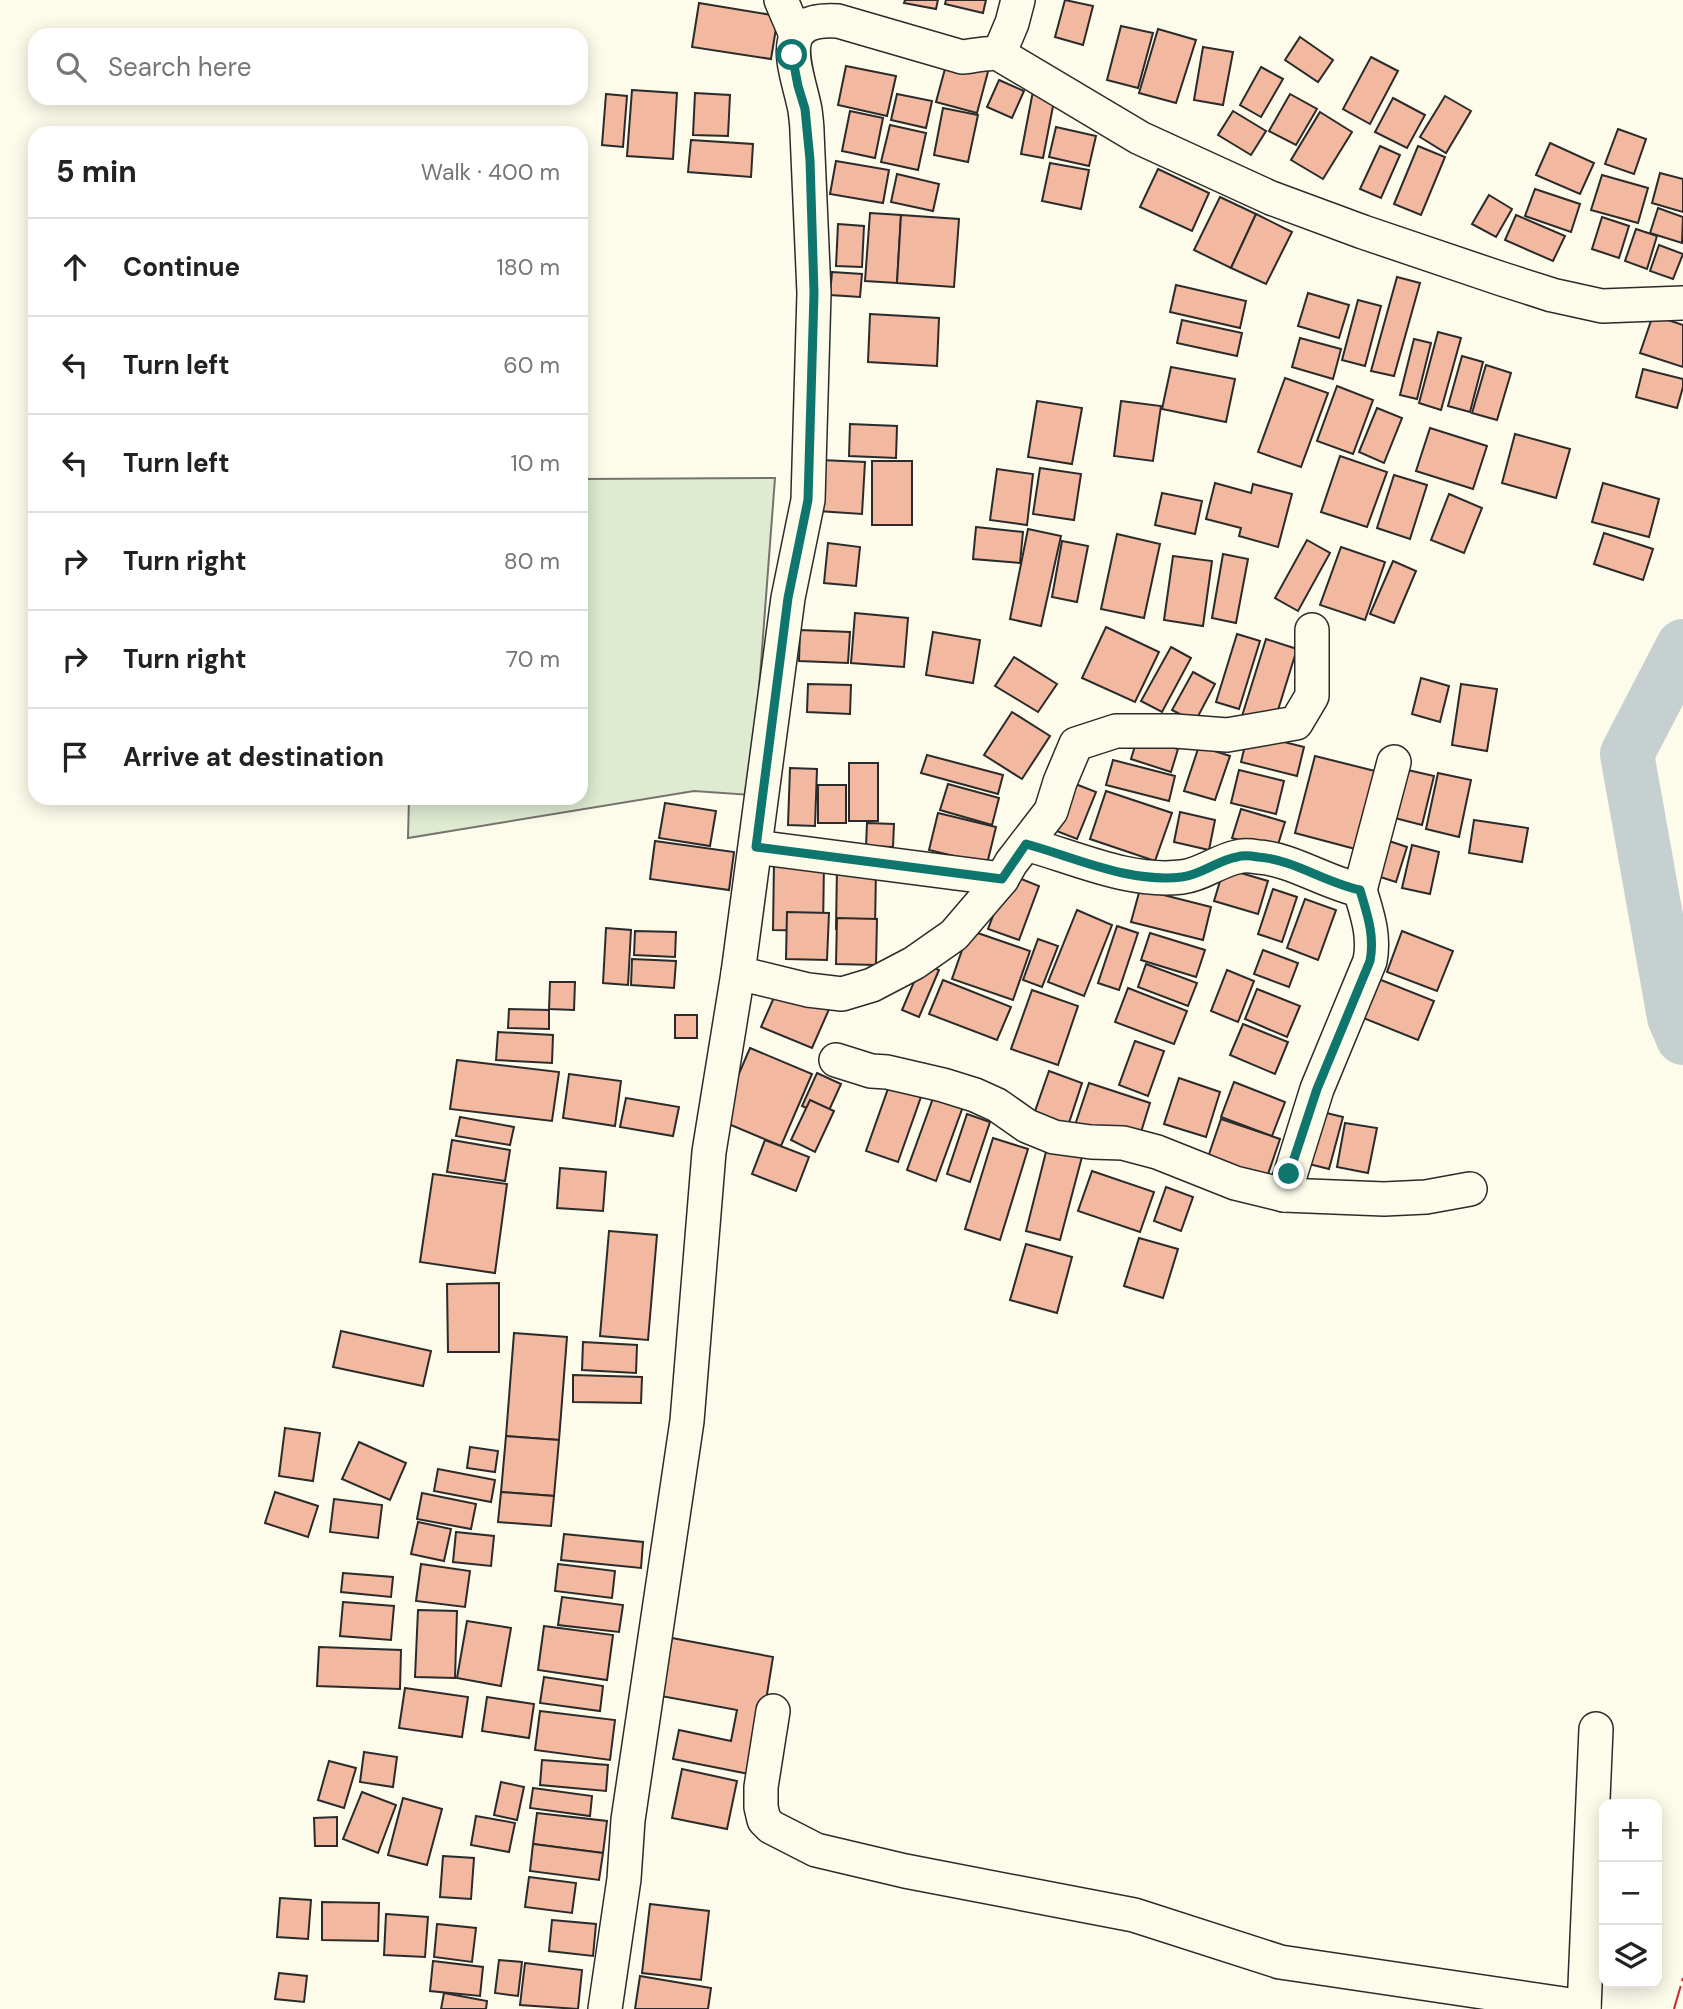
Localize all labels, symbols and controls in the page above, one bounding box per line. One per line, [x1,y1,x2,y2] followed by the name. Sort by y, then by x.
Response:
[28,28,588,105] search box
[776,39,807,70] route start
[52,48,90,86] icon: search
[108,50,251,84] text: Search here
[56,152,137,191] text: 5 min
[421,157,560,187] text: Walk · 400 m
[56,248,94,286] icon: ahead
[123,250,240,284] text: Continue
[496,252,560,282] text: 180 m
[56,346,94,384] icon: left
[123,348,230,382] text: Turn left
[503,350,560,380] text: 60 m
[56,444,94,482] icon: left
[123,446,230,480] text: Turn left
[510,448,560,478] text: 10 m
[56,542,94,580] icon: right
[123,544,247,578] text: Turn right
[504,546,560,576] text: 80 m
[56,640,94,678] icon: right
[123,642,247,676] text: Turn right
[506,644,560,674] text: 70 m
[56,738,94,776] icon: arrive
[123,740,384,774] text: Arrive at destination
[1273,1158,1304,1189] route end
[1599,1799,1662,1988] map controls
[1599,1799,1662,1862] button: +
[1599,1862,1662,1925] button: −
[1599,1925,1662,1988] button: layers

